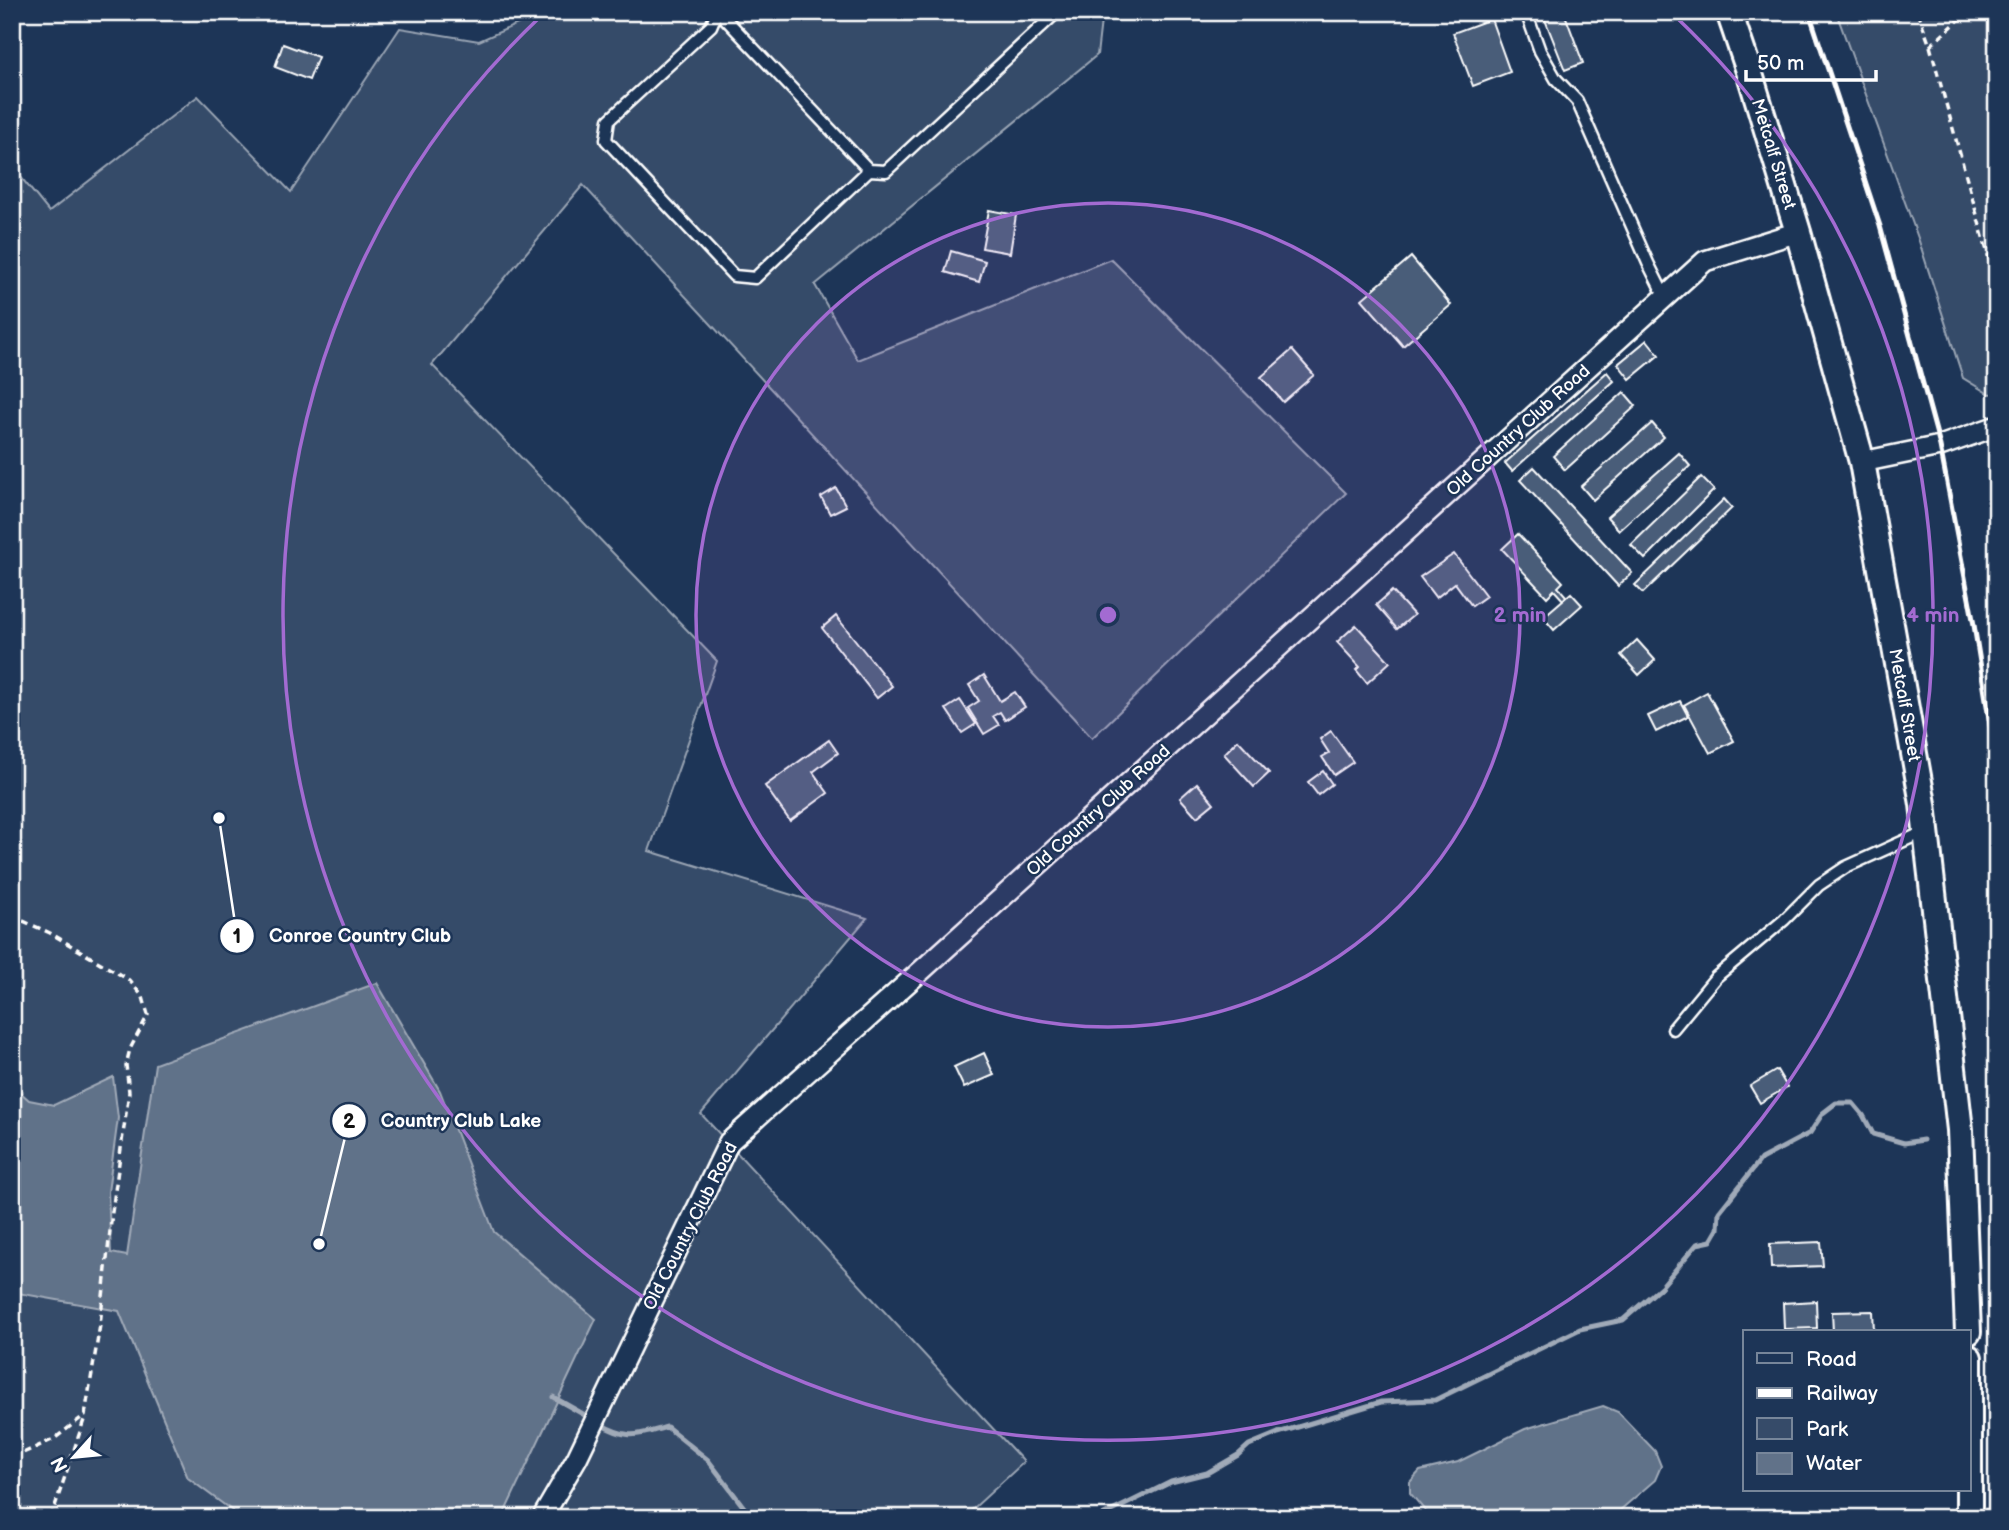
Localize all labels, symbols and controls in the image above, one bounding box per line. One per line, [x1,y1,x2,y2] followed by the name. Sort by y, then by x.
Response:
[1746,38,1876,82] scale bar
[1757,51,1804,76] text: 50 m
[1747,96,1800,212] street label: Metcalf Street
[1442,360,1594,500] street label: Old Country Club Road
[1096,603,1120,627] centre of rings
[1493,603,1547,628] text: 2 min
[1907,603,1959,628] text: 4 min
[1884,647,1925,764] street label: Metcalf Street
[1022,740,1174,880] street label: Old Country Club Road
[220,916,466,956] callout: Conroe Country Club
[233,924,241,949] text: 1
[269,925,451,948] text: Conroe Country Club
[332,1101,556,1141] callout: Country Club Lake
[343,1109,356,1134] text: 2
[381,1110,541,1133] text: Country Club Lake
[639,1139,742,1314] street label: Old Country Club Road
[1743,1330,1970,1492] legend
[1806,1347,1857,1372] text: Road
[1806,1381,1878,1406] text: Railway
[1806,1417,1849,1442] text: Park
[38,1422,108,1492] north arrow
[1806,1451,1862,1476] text: Water
[47,1452,74,1476] text: N

